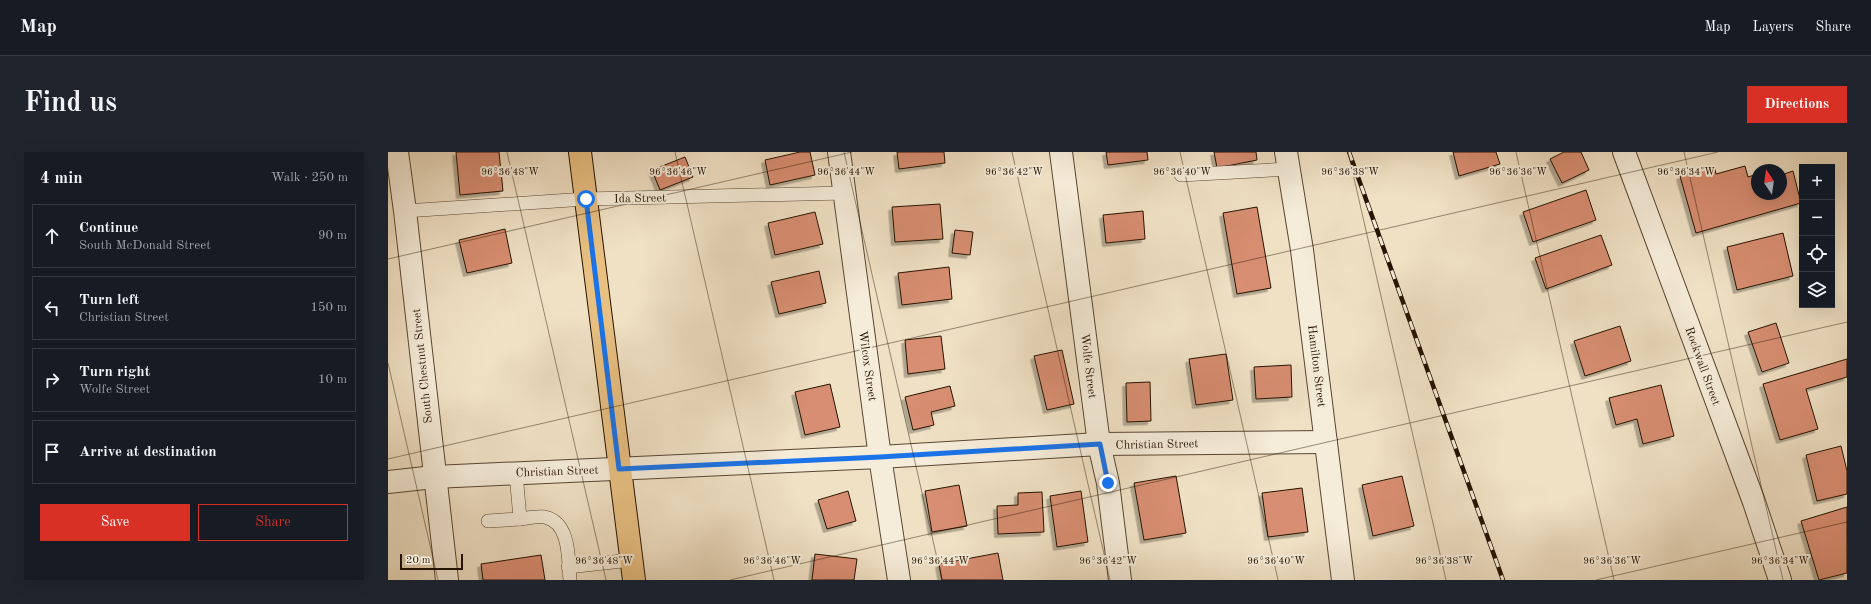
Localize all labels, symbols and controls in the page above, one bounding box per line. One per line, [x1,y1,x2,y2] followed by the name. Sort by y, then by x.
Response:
[20,18,57,37] text: Map
[1705,20,1731,34] text: Map
[1753,20,1794,34] text: Layers
[1816,20,1851,34] text: Share
[1747,86,1847,123] button: Directions
[24,90,117,118] text: Find us
[1751,164,1787,200] north arrow
[1799,164,1835,308] map controls
[1799,164,1835,200] button: +
[481,167,539,177] text: 96°36'48"W
[649,167,707,177] text: 96°36'46"W
[817,167,875,177] text: 96°36'44"W
[985,167,1043,177] text: 96°36'42"W
[1153,167,1211,177] text: 96°36'40"W
[1321,167,1379,177] text: 96°36'38"W
[1489,167,1547,177] text: 96°36'36"W
[1657,167,1715,177] text: 96°36'34"W
[40,170,83,187] text: 4 min
[271,171,348,184] text: Walk · 250 m
[577,190,595,208] route start
[614,193,666,205] street label: Ida Street
[1799,200,1835,236] button: −
[79,221,138,236] text: Continue
[41,225,63,247] icon: ahead
[318,229,347,242] text: 90 m
[1799,236,1835,272] button: locate
[79,239,211,252] text: South McDonald Street
[1799,272,1835,308] button: layers
[79,293,139,308] text: Turn left
[41,297,63,319] icon: left
[310,301,347,314] text: 150 m
[411,308,435,424] street label: South Chestnut Street
[79,311,169,324] text: Christian Street
[1305,324,1327,408] street label: Hamilton Street
[1682,326,1722,407] street label: Rockwall Street
[856,330,878,402] street label: Wilcox Street
[1078,333,1098,399] street label: Wolfe Street
[79,365,150,380] text: Turn right
[41,369,63,391] icon: right
[318,373,347,386] text: 10 m
[79,383,150,396] text: Wolfe Street
[1115,438,1199,452] street label: Christian Street
[41,441,63,463] icon: arrive
[79,445,217,460] text: Arrive at destination
[515,465,599,479] street label: Christian Street
[1099,474,1117,492] route end
[40,504,190,541] button: Save
[198,504,348,541] button: Share
[400,552,463,571] scale bar
[406,555,431,566] text: 20 m
[575,556,633,566] text: 96°36'48"W
[743,556,801,566] text: 96°36'46"W
[911,556,969,566] text: 96°36'44"W
[1079,556,1137,566] text: 96°36'42"W
[1247,556,1305,566] text: 96°36'40"W
[1415,556,1473,566] text: 96°36'38"W
[1583,556,1641,566] text: 96°36'36"W
[1751,556,1809,566] text: 96°36'34"W

